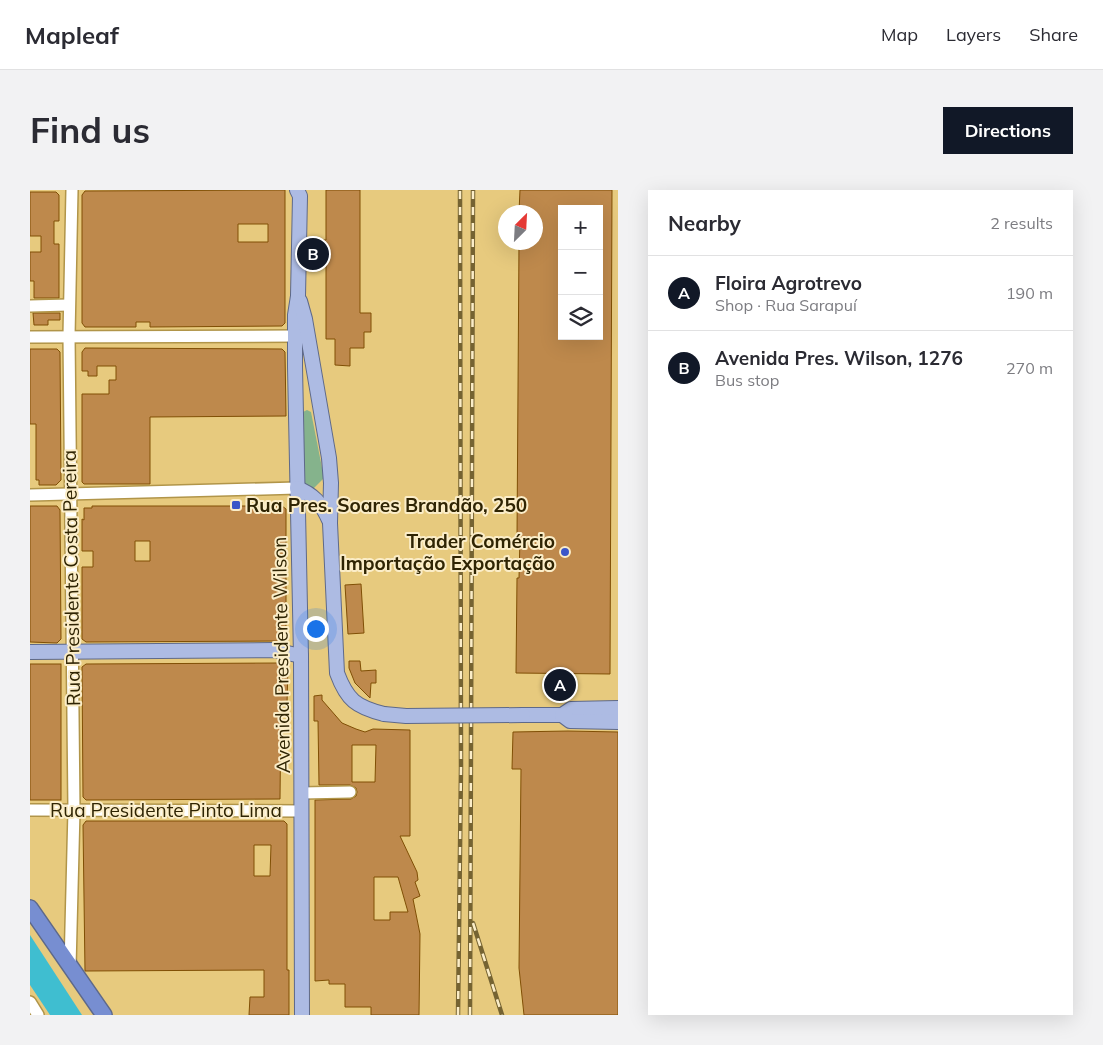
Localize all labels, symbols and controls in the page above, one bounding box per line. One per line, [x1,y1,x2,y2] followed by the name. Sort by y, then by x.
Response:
[25,20,119,50] text: Mapleaf
[881,23,918,46] text: Map
[946,23,1001,46] text: Layers
[1029,23,1078,46] text: Share
[943,107,1073,154] button: Directions
[30,108,150,152] text: Find us
[498,205,543,250] north arrow
[558,205,603,340] map controls
[558,205,603,250] button: +
[668,210,741,236] text: Nearby
[990,213,1053,233] text: 2 results
[297,235,329,273] pin: B
[558,250,603,295] button: −
[715,271,862,295] text: Floira Agrotrevo
[678,283,690,303] text: A
[1006,283,1053,303] text: 190 m
[558,295,603,340] button: layers
[715,295,857,315] text: Shop · Rua Sarapuí
[715,346,963,370] text: Avenida Pres. Wilson, 1276
[678,358,690,378] text: B
[1006,358,1053,378] text: 270 m
[715,370,779,390] text: Bus stop
[57,450,85,706] street label: Rua Presidente Costa Pereira
[246,493,527,517] place label: Rua Pres. Soares Brandão, 250
[230,499,242,511] marker: Rua Pres. Soares Brandão, 250
[340,529,555,575] place label: Trader Comércio Importação Exportação
[267,536,295,774] street label: Avenida Presidente Wilson
[559,546,571,558] marker: Trader Comércio Importação Exportação
[303,616,329,642] your location
[544,666,576,704] pin: A
[50,798,282,822] street label: Rua Presidente Pinto Lima

